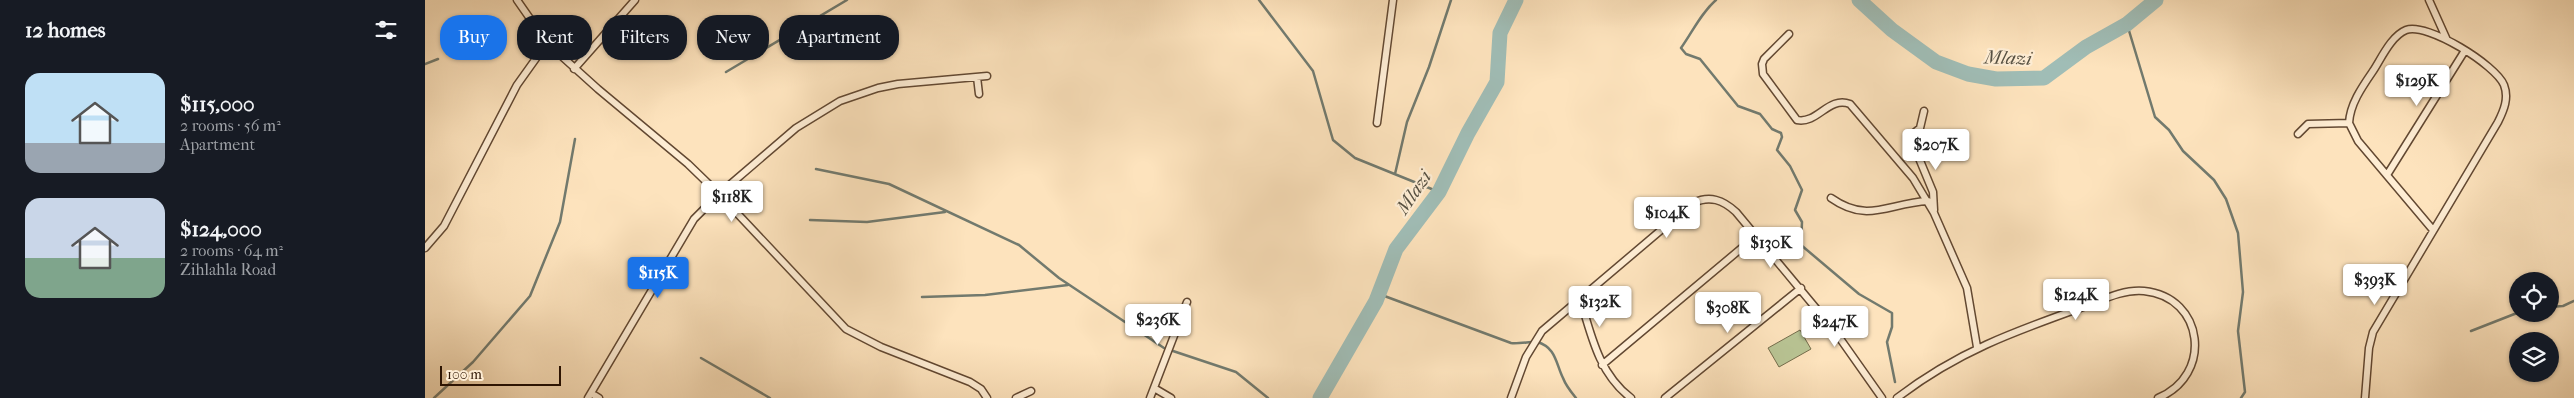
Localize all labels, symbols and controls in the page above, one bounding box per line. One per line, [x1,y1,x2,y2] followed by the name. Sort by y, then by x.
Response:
[440,15,507,60] chip: Buy
[517,15,592,60] chip: Rent
[602,15,687,60] chip: Filters
[697,15,769,60] chip: New
[779,15,899,60] chip: Apartment
[372,16,400,44] icon: filters
[25,18,106,42] text: 12 homes
[1982,46,2034,70] water label: Mlazi
[2382,64,2452,107] pin: $129K
[2396,71,2438,90] text: $129K
[180,92,255,116] text: $115,000
[65,93,125,153] icon: home
[180,116,281,135] text: 2 rooms · 56 m²
[1901,128,1971,171] pin: $207K
[180,135,255,154] text: Apartment
[1913,135,1959,154] text: $207K
[1390,166,1437,220] water label: Mlazi
[697,180,767,223] pin: $118K
[712,187,752,206] text: $118K
[1632,196,1702,239] pin: $104K
[1645,203,1689,222] text: $104K
[180,217,262,241] text: $124,000
[65,218,125,278] icon: home
[1736,226,1806,269] pin: $130K
[1750,233,1792,252] text: $130K
[180,241,283,260] text: 2 rooms · 64 m²
[623,256,693,299] pin: $115K
[180,260,276,279] text: Zihlahla Road
[639,263,677,282] text: $115K
[2340,264,2410,306] pin: $393K
[2354,270,2396,289] text: $393K
[2509,272,2559,382] map controls
[2509,272,2559,322] button: locate
[2041,278,2111,321] pin: $124K
[2054,285,2098,304] text: $124K
[1565,286,1635,328] pin: $132K
[1580,292,1620,311] text: $132K
[1693,292,1763,334] pin: $308K
[1706,298,1750,317] text: $308K
[1123,304,1193,346] pin: $236K
[1800,306,1870,348] pin: $247K
[1136,310,1180,329] text: $236K
[1812,312,1858,331] text: $247K
[2509,332,2559,382] button: layers
[440,363,561,386] scale bar
[447,366,482,383] text: 100 m

